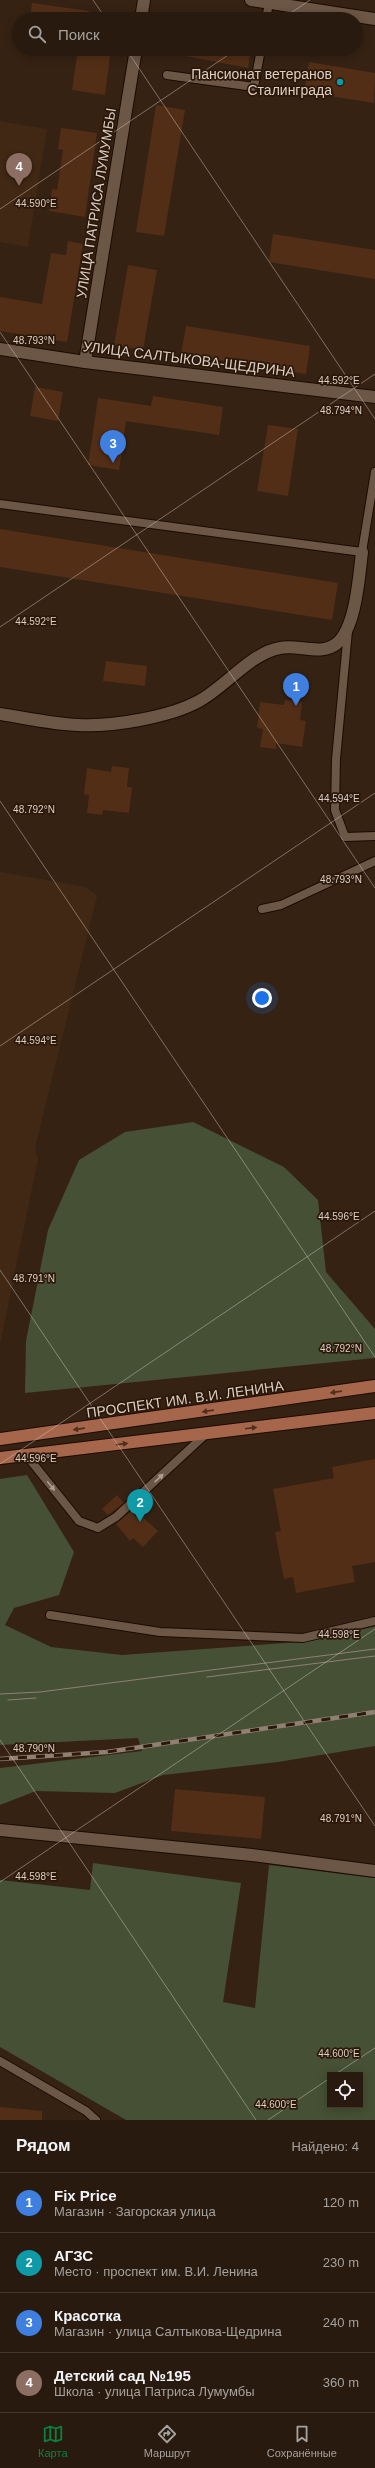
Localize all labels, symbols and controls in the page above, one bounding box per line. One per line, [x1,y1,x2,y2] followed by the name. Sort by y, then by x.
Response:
[12,12,363,56] search box
[26,23,48,45] icon: search
[58,26,100,43] text: Поиск
[191,66,332,98] place label: Пансионат ветеранов Сталинграда
[335,77,345,87] marker: Пансионат ветеранов Сталинграда
[73,107,119,299] street label: УЛИЦА ПАТРИСА ЛУМУМБЫ
[6,153,32,186] pin: 4
[15,198,57,209] text: 44.590°E
[13,335,55,346] text: 48.793°N
[82,338,297,380] street label: УЛИЦА САЛТЫКОВА-ЩЕДРИНА
[318,375,360,386] text: 44.592°E
[320,405,362,416] text: 48.794°N
[100,430,126,463] pin: 3
[15,616,57,627] text: 44.592°E
[283,673,309,706] pin: 1
[318,793,360,804] text: 44.594°E
[13,804,55,815] text: 48.792°N
[320,874,362,885] text: 48.793°N
[252,988,272,1008] your location
[15,1035,57,1046] text: 44.594°E
[318,1211,360,1222] text: 44.596°E
[13,1273,55,1284] text: 48.791°N
[320,1343,362,1354] text: 48.792°N
[85,1377,285,1421] street label: ПРОСПЕКТ ИМ. В.И. ЛЕНИНА
[330,1389,342,1395] one-way arrow
[202,1408,214,1414] one-way arrow
[245,1425,257,1431] one-way arrow
[73,1426,85,1432] one-way arrow
[116,1441,128,1447] one-way arrow
[15,1453,57,1464] text: 44.596°E
[154,1473,164,1483] one-way arrow
[46,1481,55,1492] one-way arrow
[127,1489,153,1522] pin: 2
[318,1629,360,1640] text: 44.598°E
[13,1743,55,1754] text: 48.790°N
[320,1813,362,1824] text: 48.791°N
[15,1871,57,1882] text: 44.598°E
[318,2048,360,2059] text: 44.600°E
[327,2072,363,2108] map controls
[327,2072,363,2108] button: locate
[255,2099,297,2110] text: 44.600°E
[16,2136,71,2155] text: Рядом
[291,2139,359,2154] text: Найдено: 4
[54,2187,117,2204] text: Fix Price
[25,2195,33,2210] text: 1
[323,2195,359,2210] text: 120 m
[54,2204,216,2219] text: Магазин · Загорская улица
[54,2247,93,2264] text: АГЗС
[25,2255,33,2270] text: 2
[323,2255,359,2270] text: 230 m
[54,2264,258,2279] text: Место · проспект им. В.И. Ленина
[54,2307,121,2324] text: Красотка
[25,2315,33,2330] text: 3
[323,2315,359,2330] text: 240 m
[54,2324,282,2339] text: Магазин · улица Салтыкова-Щедрина
[54,2367,191,2384] text: Детский сад №195
[25,2375,33,2390] text: 4
[323,2375,359,2390] text: 360 m
[54,2384,255,2399] text: Школа · улица Патриса Лумумбы
[38,2423,68,2459] tab: Карта
[144,2423,191,2459] tab: Маршрут
[267,2423,337,2459] tab: Сохранённые

